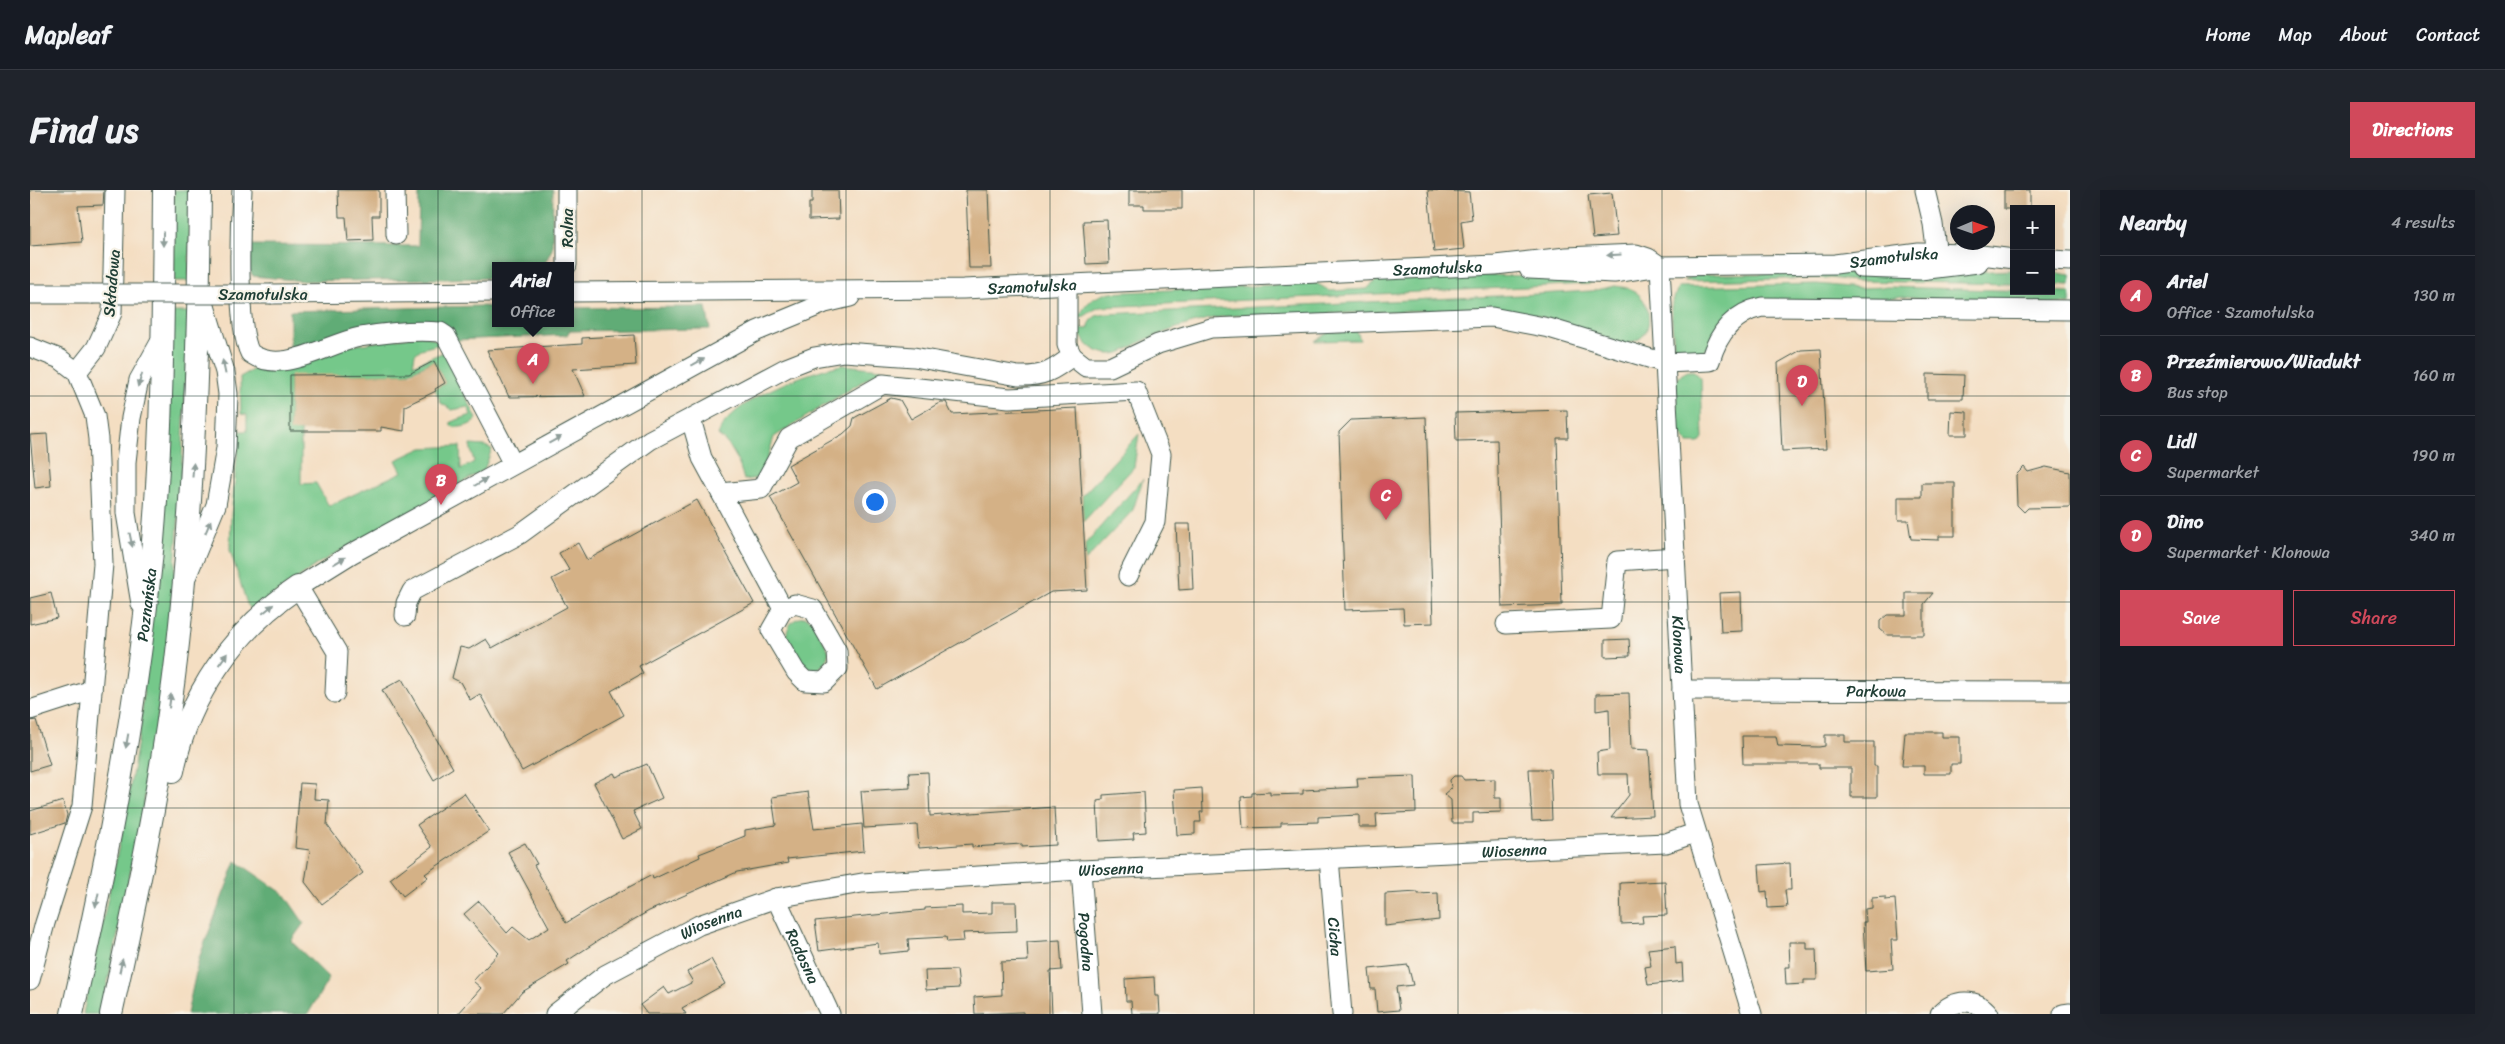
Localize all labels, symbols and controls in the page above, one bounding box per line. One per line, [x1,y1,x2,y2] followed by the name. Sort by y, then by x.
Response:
[25,14,111,56] text: Mapleaf
[2206,19,2251,51] text: Home
[2279,19,2312,51] text: Map
[2340,19,2388,51] text: About
[2416,19,2480,51] text: Contact
[30,99,138,161] text: Find us
[2350,102,2475,158] button: Directions
[2120,204,2186,242] text: Nearby
[1950,205,1995,250] north arrow
[2010,205,2055,295] map controls
[2010,205,2055,250] button: +
[553,208,582,248] street label: Rolna
[2391,208,2455,237] text: 4 results
[159,231,167,247] one-way arrow
[1848,239,1939,277] street label: Szamotulska
[94,248,129,318] street label: Składowa
[2010,250,2055,295] button: −
[1392,252,1483,285] street label: Szamotulska
[1606,252,1622,260] one-way arrow
[492,262,574,327] popup
[510,264,551,297] text: Ariel
[2167,265,2208,298] text: Ariel
[986,270,1077,303] street label: Szamotulska
[218,280,308,309] street label: Szamotulska
[2131,281,2141,310] text: A
[2413,281,2455,310] text: 130 m
[510,297,556,326] text: Office
[2167,298,2314,327] text: Office · Szamotulska
[517,343,549,384] pin: A
[2167,345,2360,378] text: Przeźmierowo/Wiadukt
[691,358,705,366] one-way arrow
[220,360,228,375] one-way arrow
[2131,361,2141,390] text: B
[2412,361,2455,390] text: 160 m
[1786,365,1818,406] pin: D
[136,373,144,388] one-way arrow
[2167,378,2228,407] text: Bus stop
[2167,425,2196,458] text: Lidl
[548,436,563,444] one-way arrow
[2131,441,2141,470] text: C
[2412,441,2455,470] text: 190 m
[2167,458,2259,487] text: Supermarket
[189,462,197,478] one-way arrow
[425,464,457,505] pin: B
[474,478,487,487] one-way arrow
[1370,479,1402,520] pin: C
[862,489,888,515] your location
[2167,505,2204,538] text: Dino
[205,520,213,534] one-way arrow
[2131,521,2141,550] text: D
[2410,521,2455,550] text: 340 m
[127,533,135,548] one-way arrow
[2167,538,2330,567] text: Supermarket · Klonowa
[332,556,345,566] one-way arrow
[128,567,165,643] street label: Poznańska
[2120,590,2283,646] button: Save
[2293,590,2455,646] button: Share
[261,604,274,615] one-way arrow
[1663,615,1695,674] street label: Klonowa
[218,652,228,666] one-way arrow
[1846,676,1906,706] street label: Parkowa
[166,693,174,709] one-way arrow
[123,733,131,749] one-way arrow
[1481,835,1548,866] street label: Wiosenna
[1078,853,1144,885] street label: Wiosenna
[93,893,101,909] one-way arrow
[674,897,746,948] street label: Wiosenna
[1069,911,1103,972] street label: Pogodna
[1319,916,1351,958] street label: Cicha
[777,924,828,989] street label: Radosna
[118,958,126,974] one-way arrow

